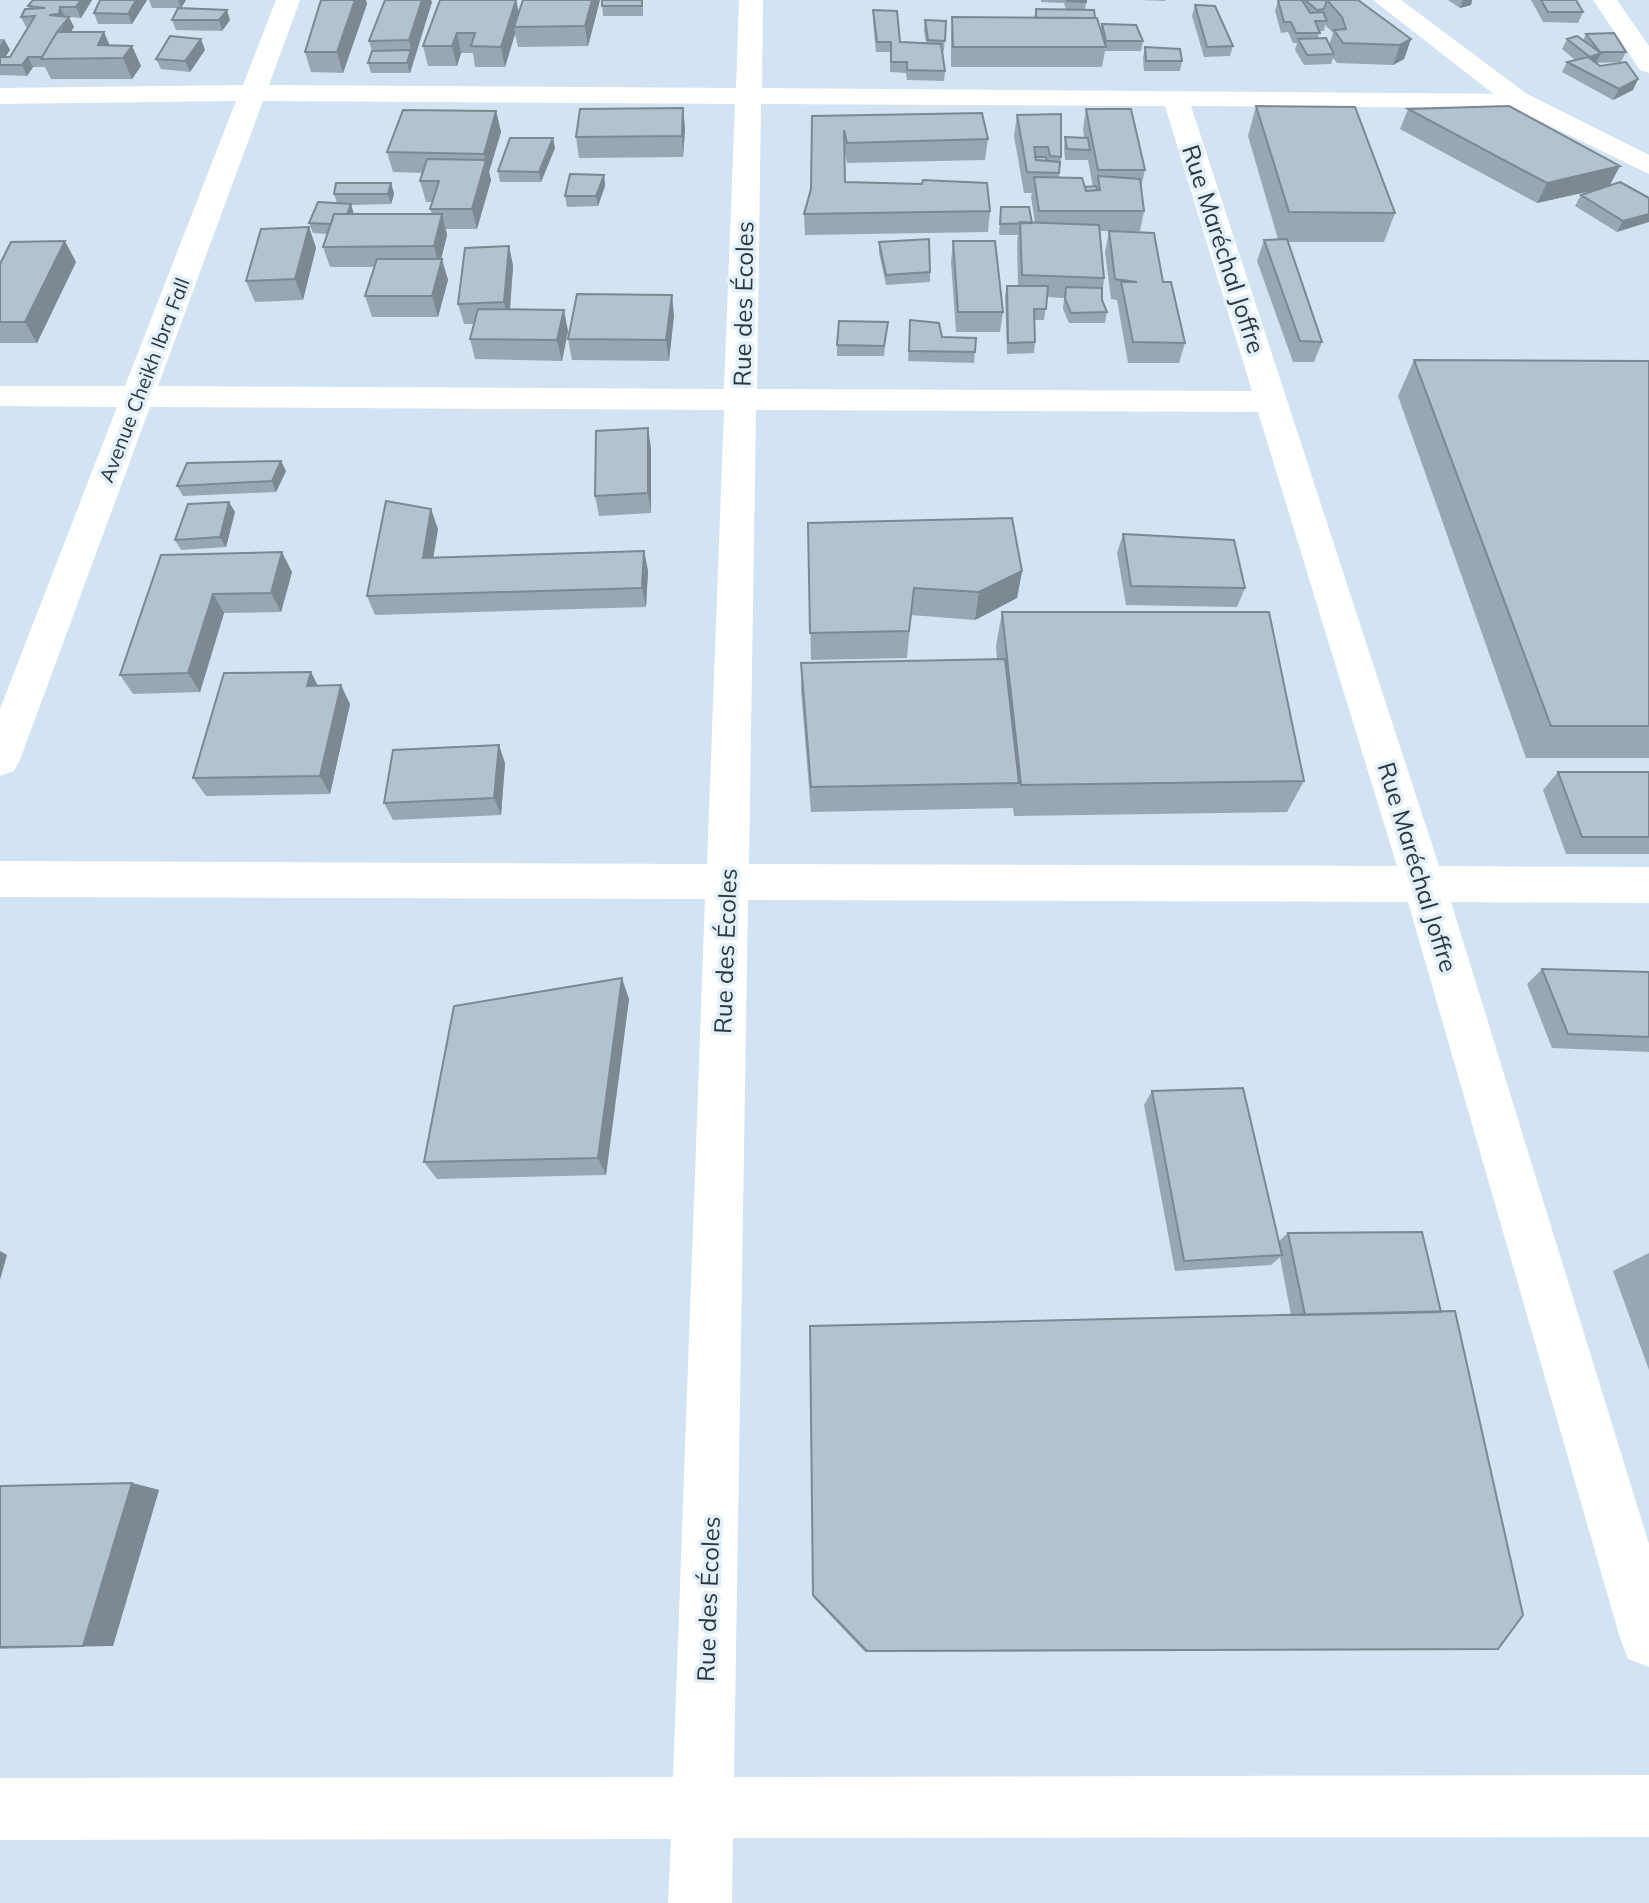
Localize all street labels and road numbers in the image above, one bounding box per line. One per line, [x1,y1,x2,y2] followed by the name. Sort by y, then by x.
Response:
[1176,141,1272,357] street label: Rue Maréchal Joffre
[727,221,759,387] street label: Rue des Écoles
[93,274,195,486] street label: Avenue Cheikh Ibra Fall
[1372,759,1464,975] street label: Rue Maréchal Joffre
[707,868,743,1034] street label: Rue des Écoles
[690,1516,726,1682] street label: Rue des Écoles

